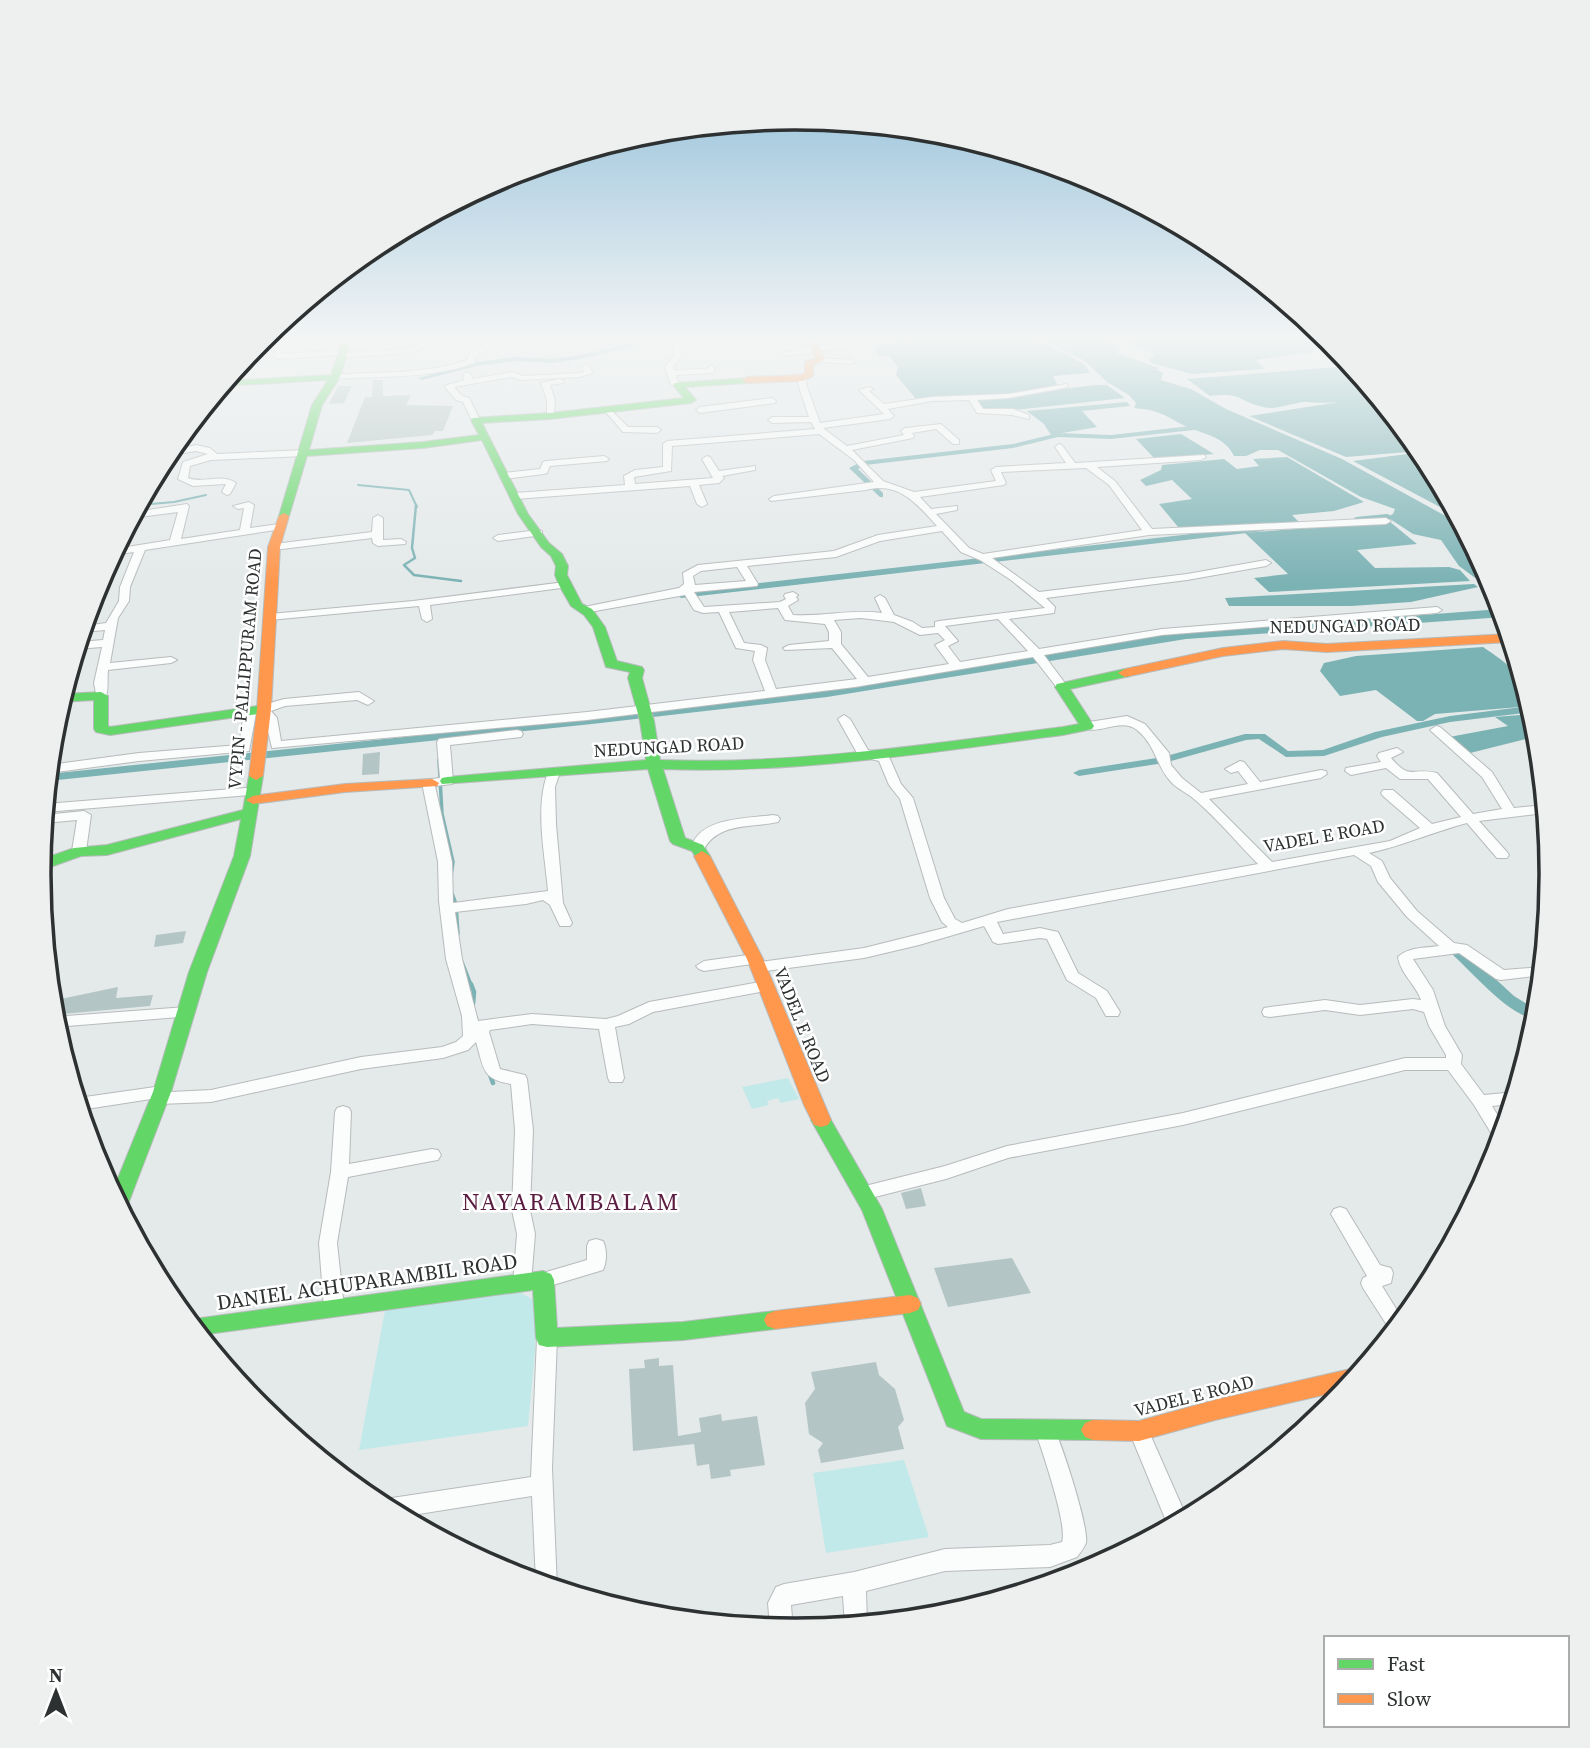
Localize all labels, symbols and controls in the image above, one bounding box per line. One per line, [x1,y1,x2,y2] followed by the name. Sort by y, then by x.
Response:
[222,547,267,791] street label: VYPIN - PALLIPPURAM ROAD
[1269,612,1421,639] street label: NEDUNGAD ROAD
[593,730,745,763] street label: NEDUNGAD ROAD
[1261,813,1387,858] street label: VADEL E ROAD
[768,963,837,1086] street label: VADEL E ROAD
[462,1185,680,1218] district label: NAYARAMBALAM
[215,1246,519,1317] street label: DANIEL ACHUPARAMBIL ROAD
[1131,1369,1256,1422] street label: VADEL E ROAD
[1324,1636,1569,1727] legend
[1387,1649,1425,1678] text: Fast
[21,1657,91,1727] north arrow
[49,1662,63,1688] text: N
[1387,1684,1431,1713] text: Slow

